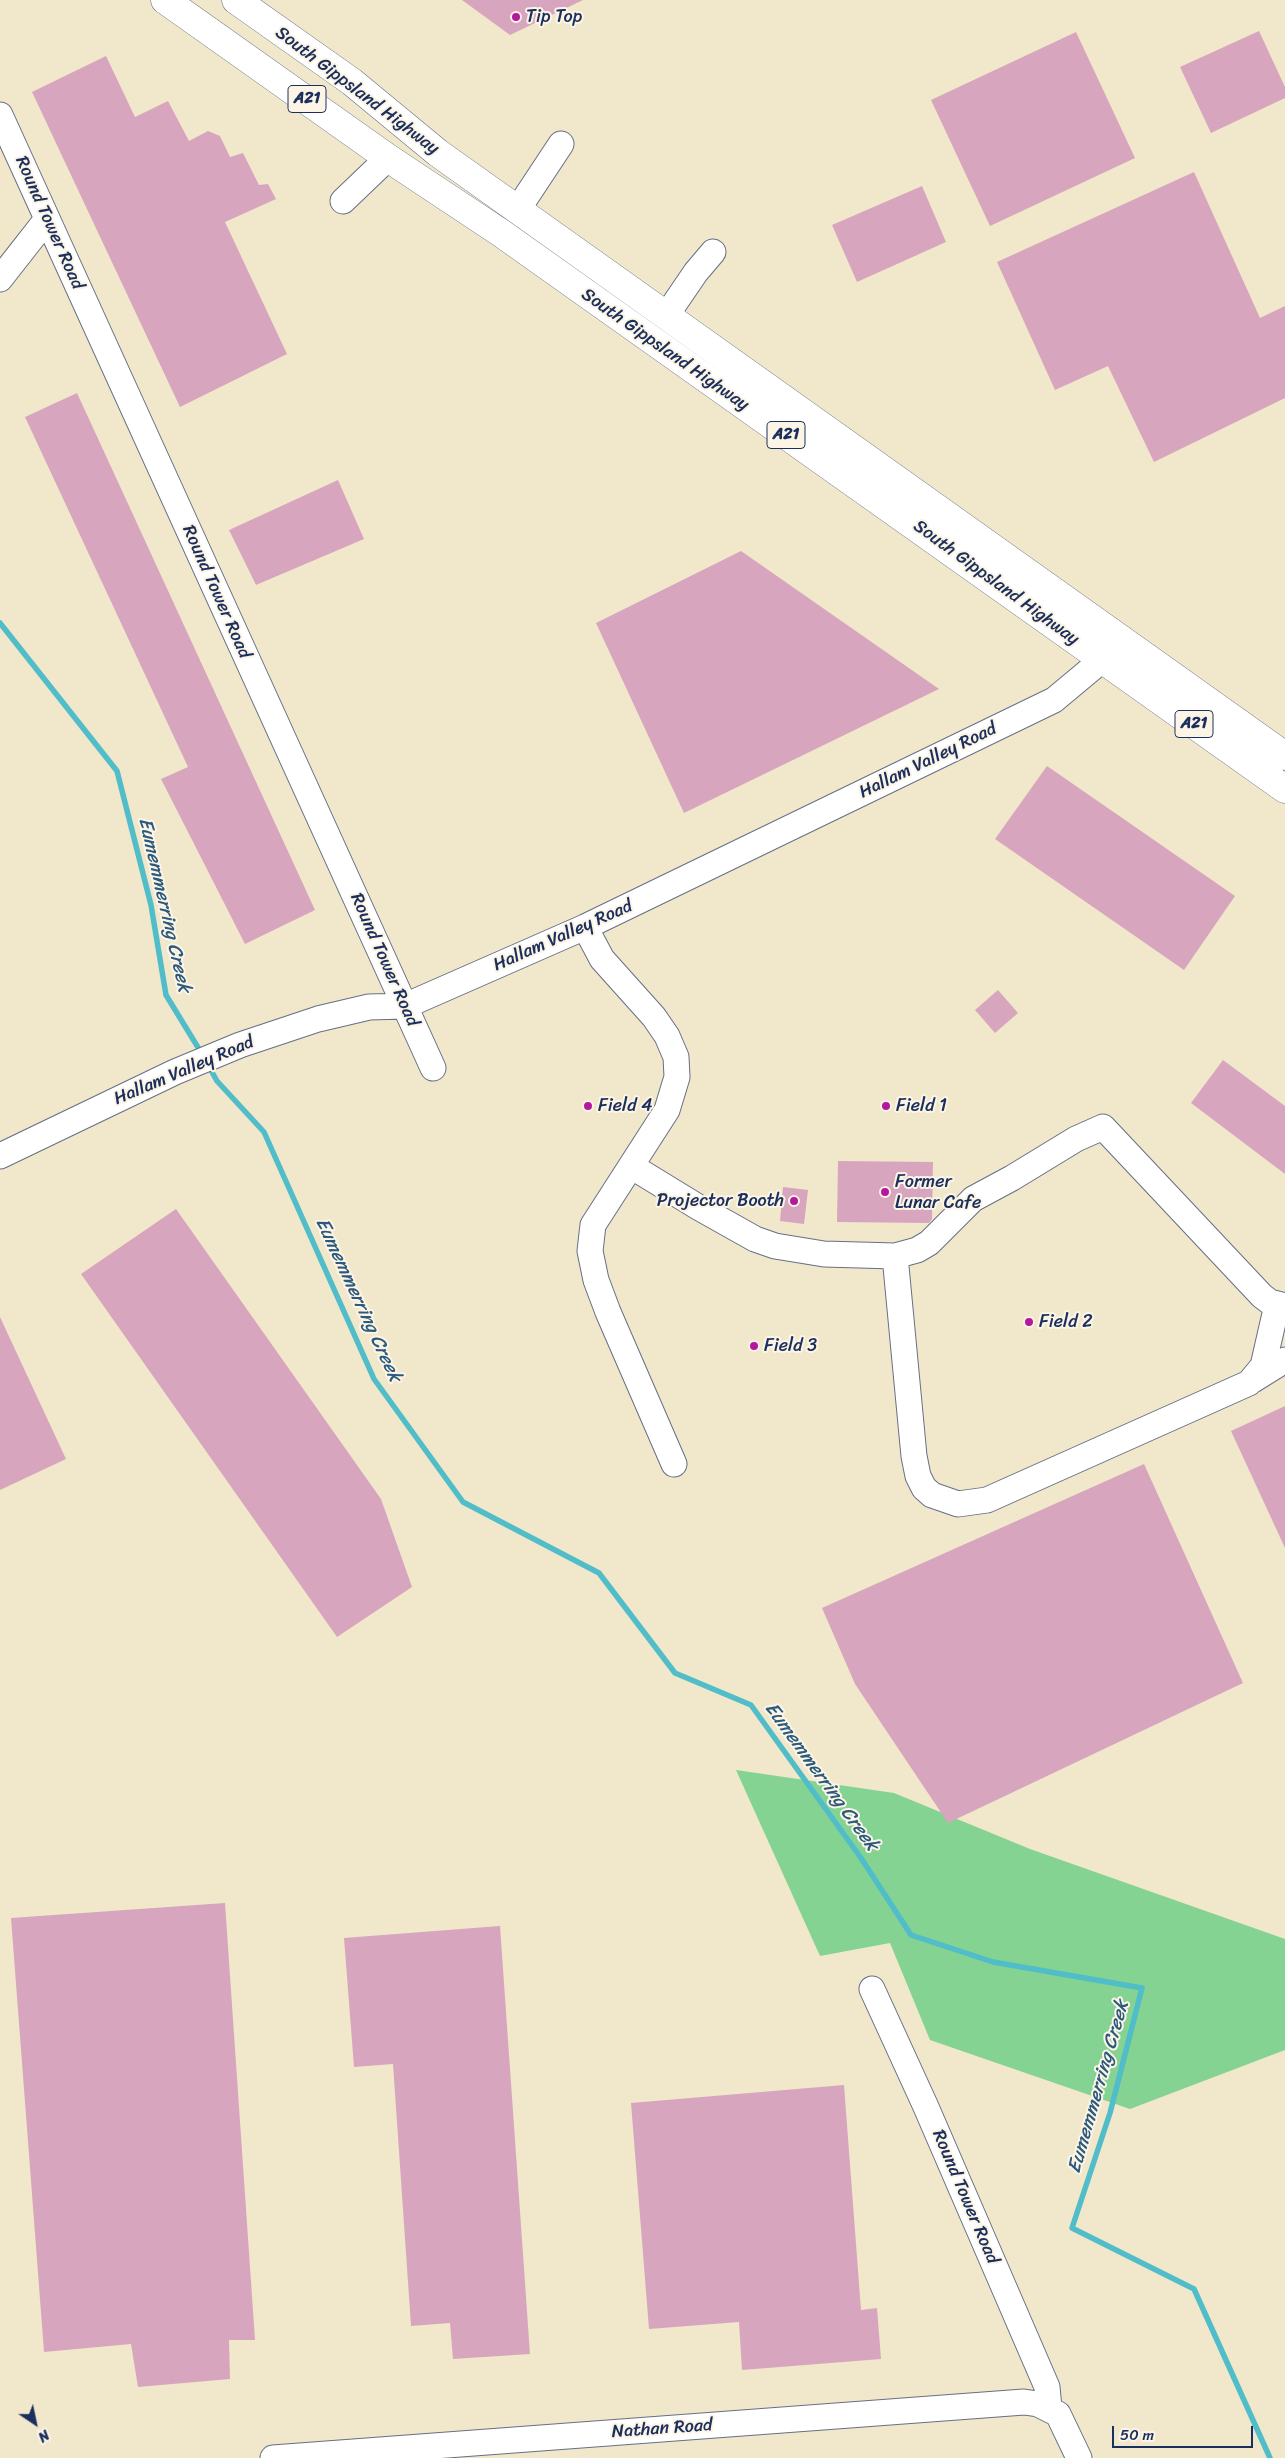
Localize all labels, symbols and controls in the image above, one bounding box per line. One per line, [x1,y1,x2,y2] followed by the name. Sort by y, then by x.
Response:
[526,6,582,28] place label: Tip Top
[510,11,522,23] marker: Tip Top
[271,22,443,160] street label: South Gippsland Highway
[288,86,326,112] road number: A21
[10,153,88,293] street label: Round Tower Road
[577,284,753,416] street label: South Gippsland Highway
[767,422,805,448] road number: A21
[909,516,1083,650] street label: South Gippsland Highway
[177,522,255,662] street label: Round Tower Road
[1175,711,1213,738] road number: A21
[856,718,1000,804] street label: Hallam Valley Road
[133,816,195,994] water label: Eumemmerring Creek
[345,890,423,1030] street label: Round Tower Road
[490,896,636,976] street label: Hallam Valley Road
[111,1032,257,1110] street label: Hallam Valley Road
[598,1095,653,1117] place label: Field 4
[896,1095,947,1117] place label: Field 1
[582,1100,594,1112] marker: Field 4
[880,1100,892,1112] marker: Field 1
[895,1171,981,1214] place label: Former Lunar Cafe
[879,1186,891,1198] marker: Former Lunar Cafe
[657,1190,784,1212] place label: Projector Booth
[788,1195,800,1207] marker: Projector Booth
[310,1214,406,1386] water label: Eumemmerring Creek
[1039,1311,1093,1333] place label: Field 2
[1023,1316,1035,1328] marker: Field 2
[764,1335,817,1357] place label: Field 3
[748,1340,760,1352] marker: Field 3
[759,1698,883,1856] water label: Eumemmerring Creek
[1063,1998,1135,2176] water label: Eumemmerring Creek
[927,2127,1003,2267] street label: Round Tower Road
[10,2398,60,2448] north arrow
[611,2415,713,2443] street label: Nathan Road
[1115,2416,1256,2448] scale bar
[1120,2422,1154,2448] text: 50 m
[33,2423,55,2449] text: N

